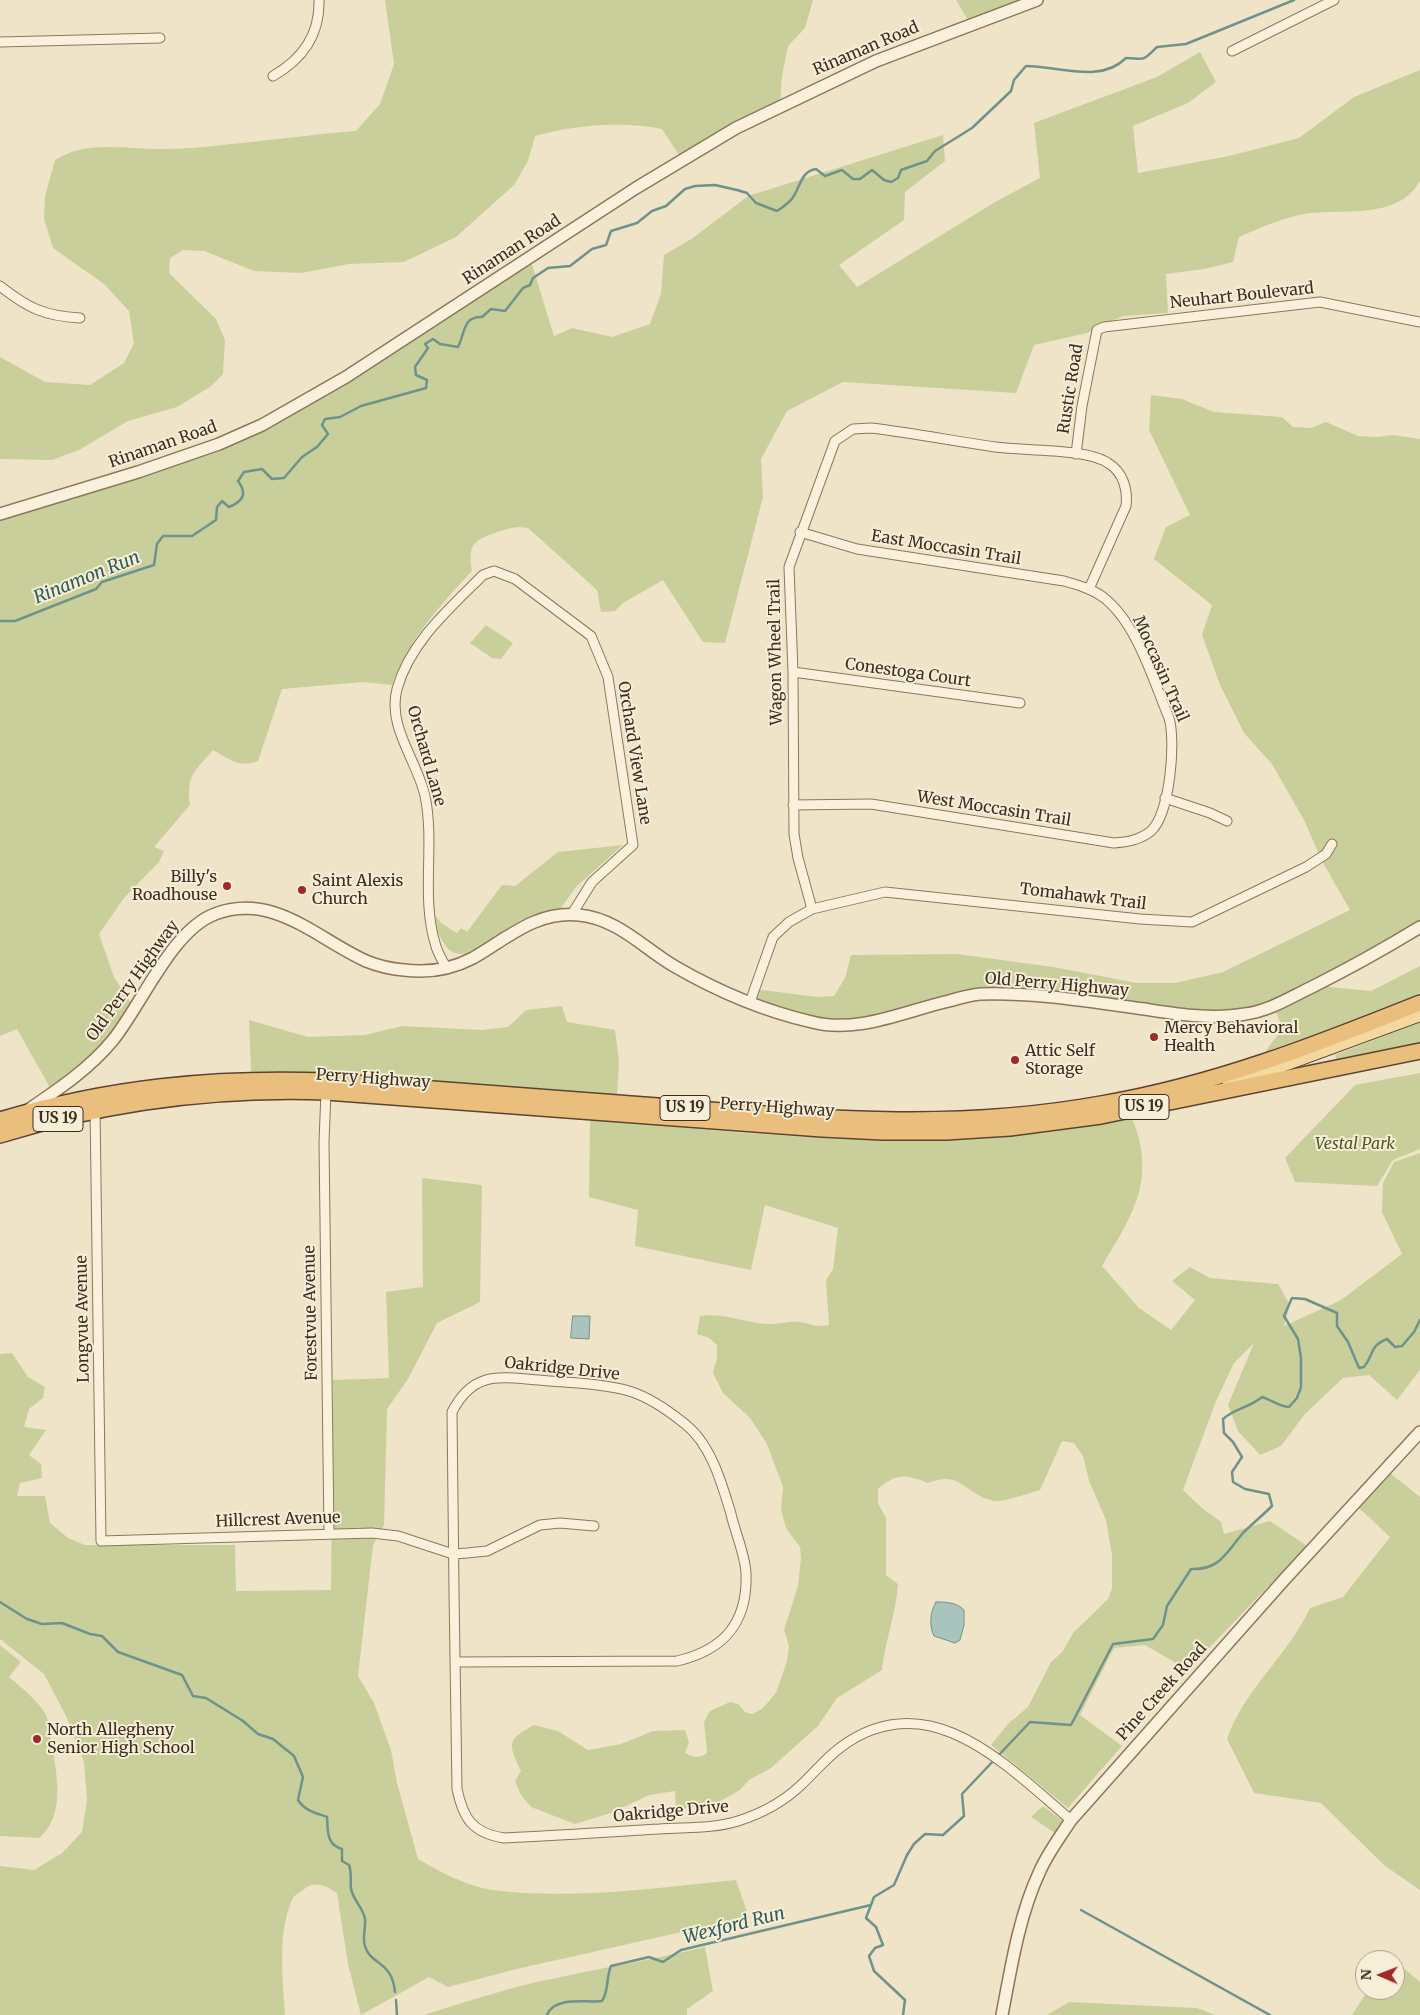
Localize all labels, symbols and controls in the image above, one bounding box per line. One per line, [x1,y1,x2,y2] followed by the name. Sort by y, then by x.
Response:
[810,18,922,80] street label: Rinaman Road
[459,211,565,289] street label: Rinaman Road
[1169,279,1315,313] street label: Neuhart Boulevard
[1054,343,1088,435] street label: Rustic Road
[106,417,220,473] street label: Rinaman Road
[870,527,1022,569] street label: East Moccasin Trail
[31,547,143,609] water label: Rinamon Run
[765,579,787,725] street label: Wagon Wheel Trail
[1128,613,1192,725] street label: Moccasin Trail
[844,655,972,691] street label: Conestoga Court
[613,680,655,826] street label: Orchard View Lane
[403,704,449,808] street label: Orchard Lane
[916,787,1072,831] street label: West Moccasin Trail
[132,867,217,905] place label: Billy's Roadhouse
[312,871,403,909] place label: Saint Alexis Church
[221,880,233,892] marker: Billy's Roadhouse
[1019,880,1147,914] street label: Tomahawk Trail
[296,884,308,896] marker: Saint Alexis Church
[83,917,183,1045] street label: Old Perry Highway
[984,969,1130,1001] street label: Old Perry Highway
[1164,1018,1298,1056] place label: Mercy Behavioral Health
[1148,1031,1160,1043] marker: Mercy Behavioral Health
[1025,1041,1095,1079] place label: Attic Self Storage
[1009,1054,1021,1066] marker: Attic Self Storage
[315,1065,431,1093] street label: Perry Highway
[719,1094,835,1122] street label: Perry Highway
[1119,1094,1169,1120] road number: US 19
[660,1096,710,1120] road number: US 19
[33,1106,83,1132] road number: US 19
[1315,1134,1395,1154] park label: Vestal Park
[300,1245,322,1381] street label: Forestvue Avenue
[72,1255,94,1383] street label: Longvue Avenue
[504,1353,620,1385] street label: Oakridge Drive
[215,1508,341,1532] street label: Hillcrest Avenue
[1113,1639,1211,1745] street label: Pine Creek Road
[47,1720,195,1758] place label: North Allegheny Senior High School
[31,1733,43,1745] marker: North Allegheny Senior High School
[613,1797,729,1827] street label: Oakridge Drive
[681,1903,787,1949] water label: Wexford Run
[1355,1950,1405,2000] north arrow
[1357,1969,1375,1980] text: N

